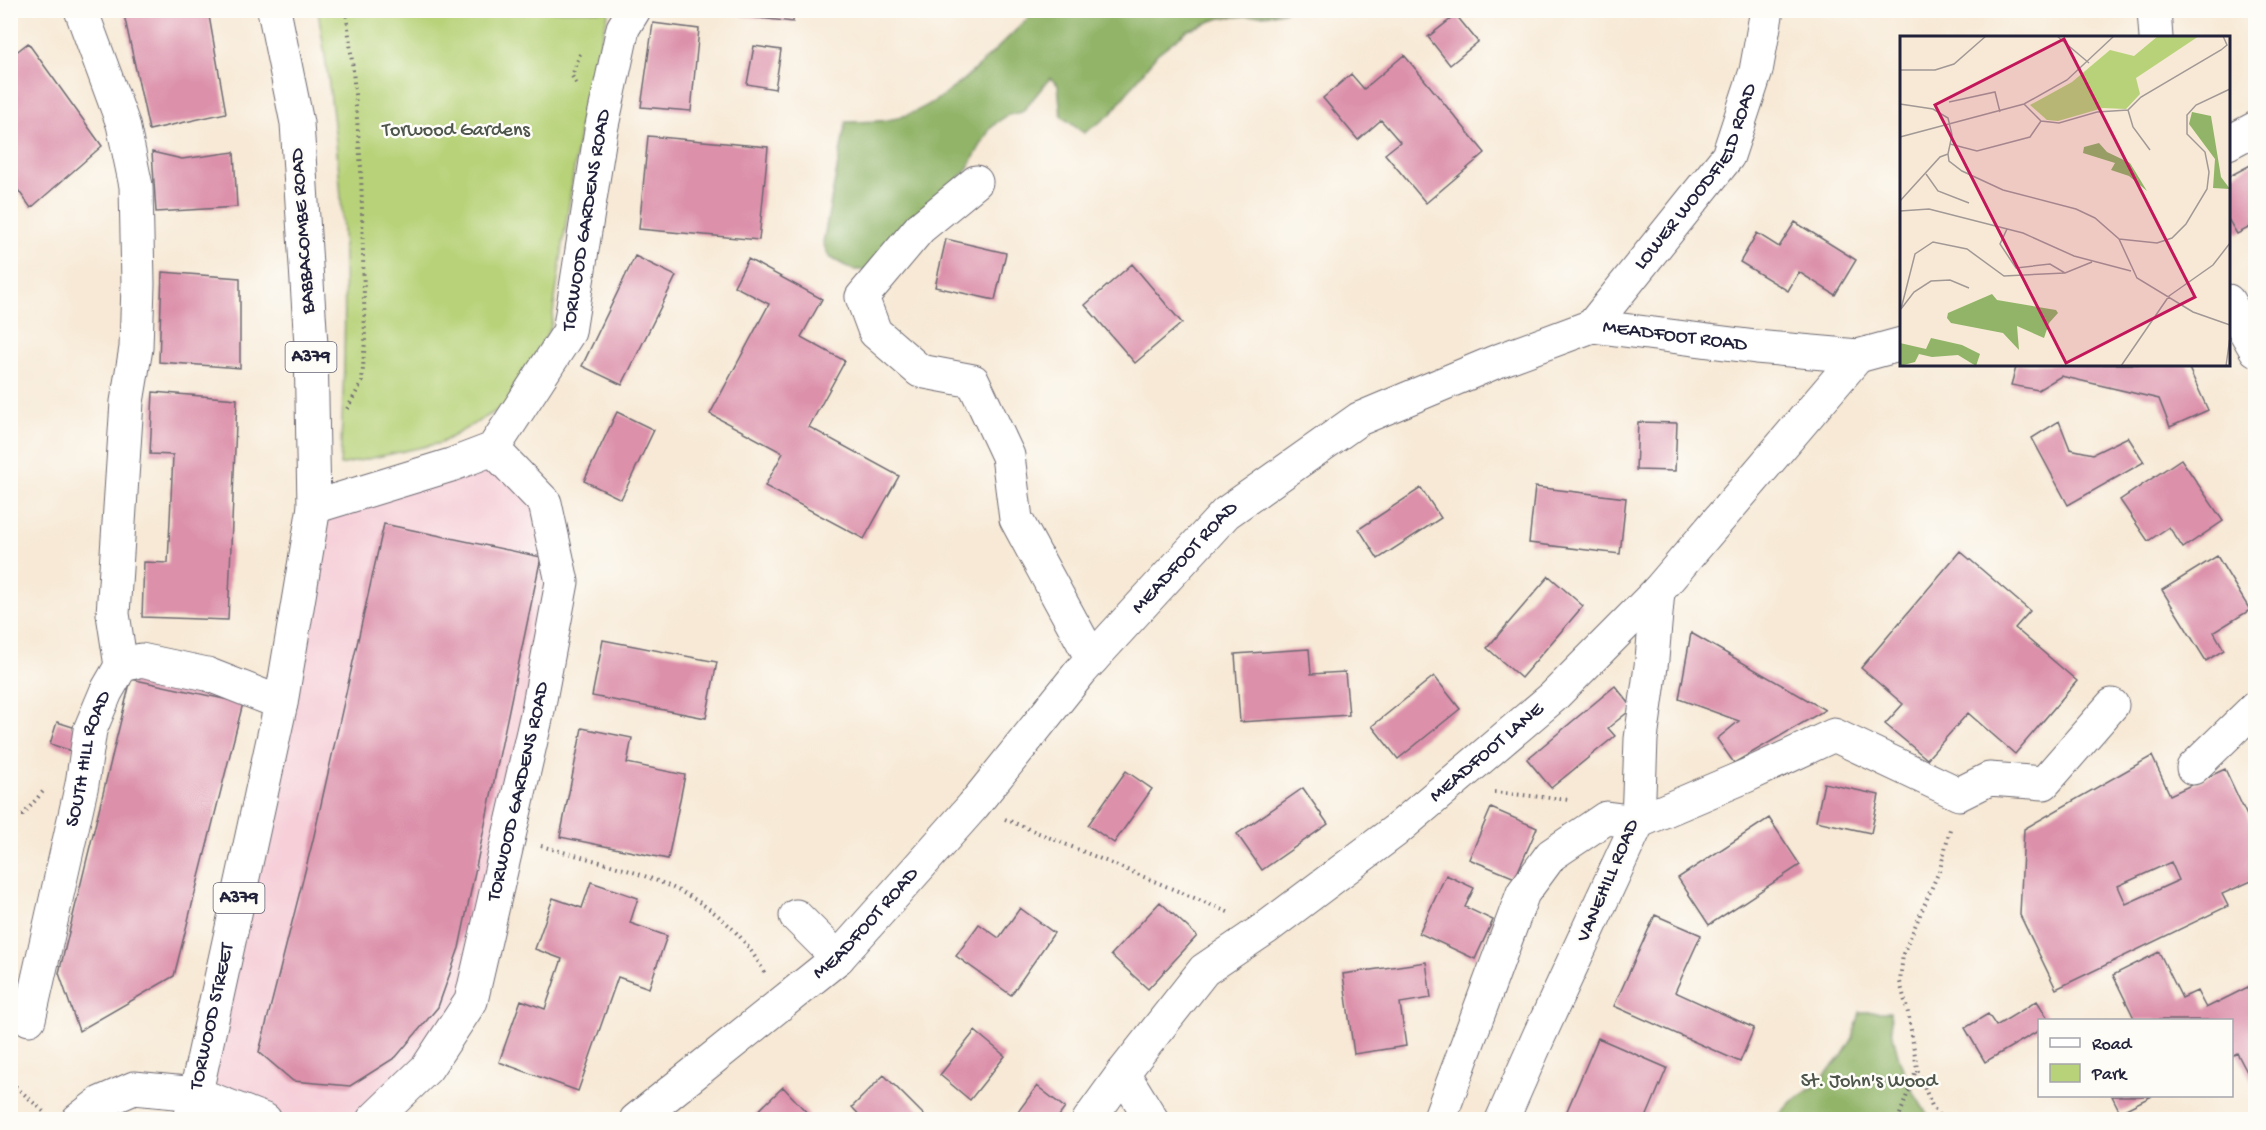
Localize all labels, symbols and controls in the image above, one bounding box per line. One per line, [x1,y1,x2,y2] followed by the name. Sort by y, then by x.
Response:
[1900,36,2230,366] inset map
[1630,80,1763,275] street label: LOWER WOODFIELD ROAD
[558,106,617,334] street label: TORWOOD GARDENS ROAD
[381,120,530,143] park label: Torwood Gardens
[287,147,321,316] street label: BABBACOMBE ROAD
[1601,316,1749,357] street label: MEADFOOT ROAD
[286,342,336,372] road number: A379
[1127,496,1243,619] street label: MEADFOOT ROAD
[483,679,555,904] street label: TORWOOD GARDENS ROAD
[61,687,117,829] street label: SOUTH HILL ROAD
[1425,697,1550,808] street label: MEADFOOT LANE
[1572,815,1646,947] street label: VANEHILL ROAD
[808,862,925,985] street label: MEADFOOT ROAD
[214,883,264,913] road number: A379
[185,940,240,1093] street label: TORWOOD STREET
[2038,1019,2233,1097] legend
[2092,1035,2133,1056] text: Road
[2091,1065,2128,1086] text: Park
[1801,1071,1939,1094] park label: St. John's Wood

